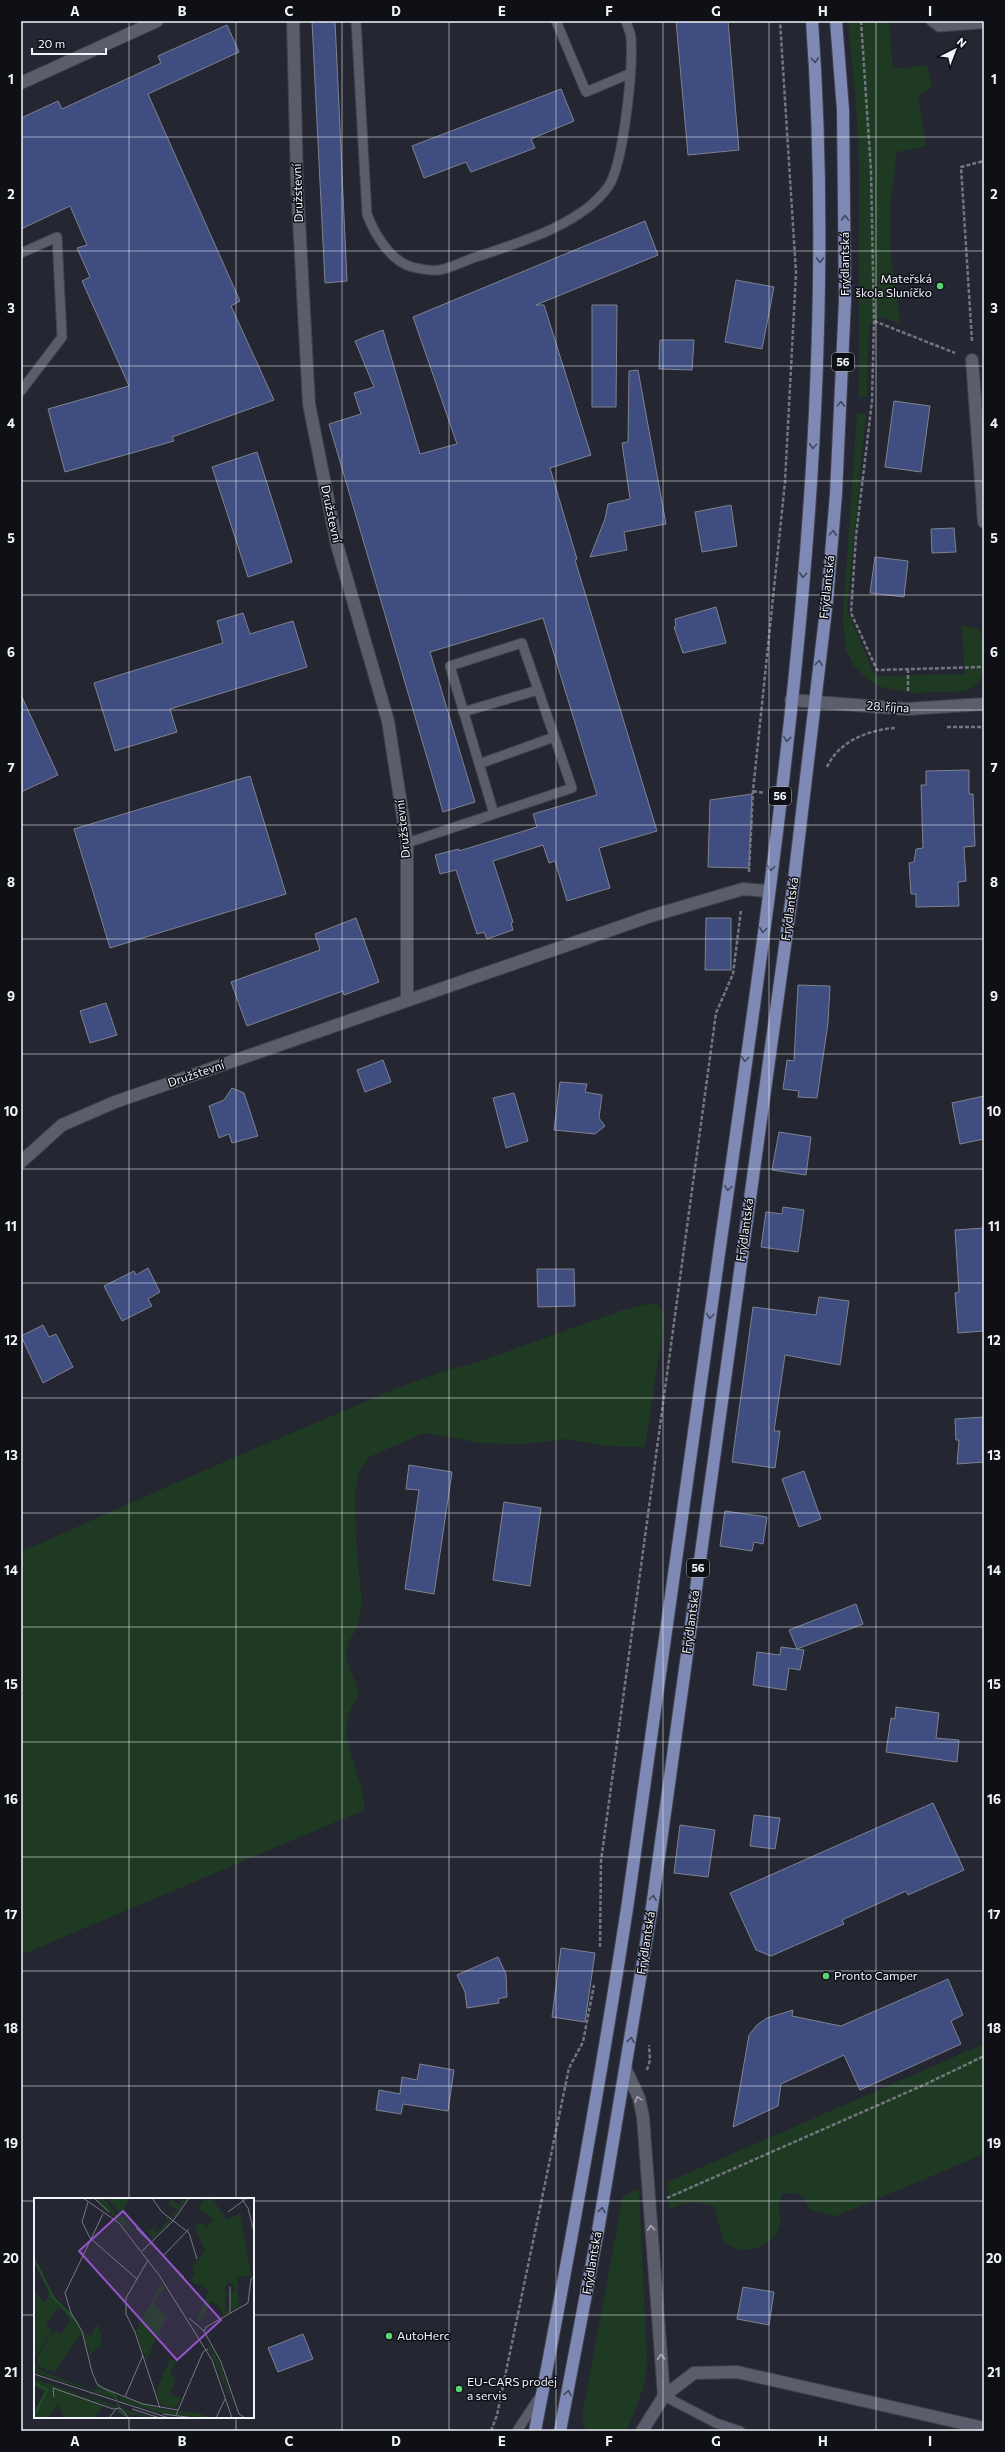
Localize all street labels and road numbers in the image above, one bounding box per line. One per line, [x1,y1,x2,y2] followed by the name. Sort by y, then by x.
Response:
[289,162,305,223] street label: Družstevní
[837,232,851,296] street label: Frýdlantská
[832,353,854,371] road number: 56
[319,484,345,545] street label: Družstevní
[816,554,836,619] street label: Frýdlantská
[866,698,910,714] street label: 28. října
[769,787,791,805] road number: 56
[392,798,412,859] street label: Družstevní
[778,876,800,941] street label: Frýdlantská
[166,1057,227,1089] street label: Družstevní
[733,1197,755,1262] street label: Frýdlantská
[687,1559,709,1577] road number: 56
[679,1589,701,1654] street label: Frýdlantská
[633,1910,657,1975] street label: Frýdlantská
[579,2230,603,2295] street label: Frýdlantská

